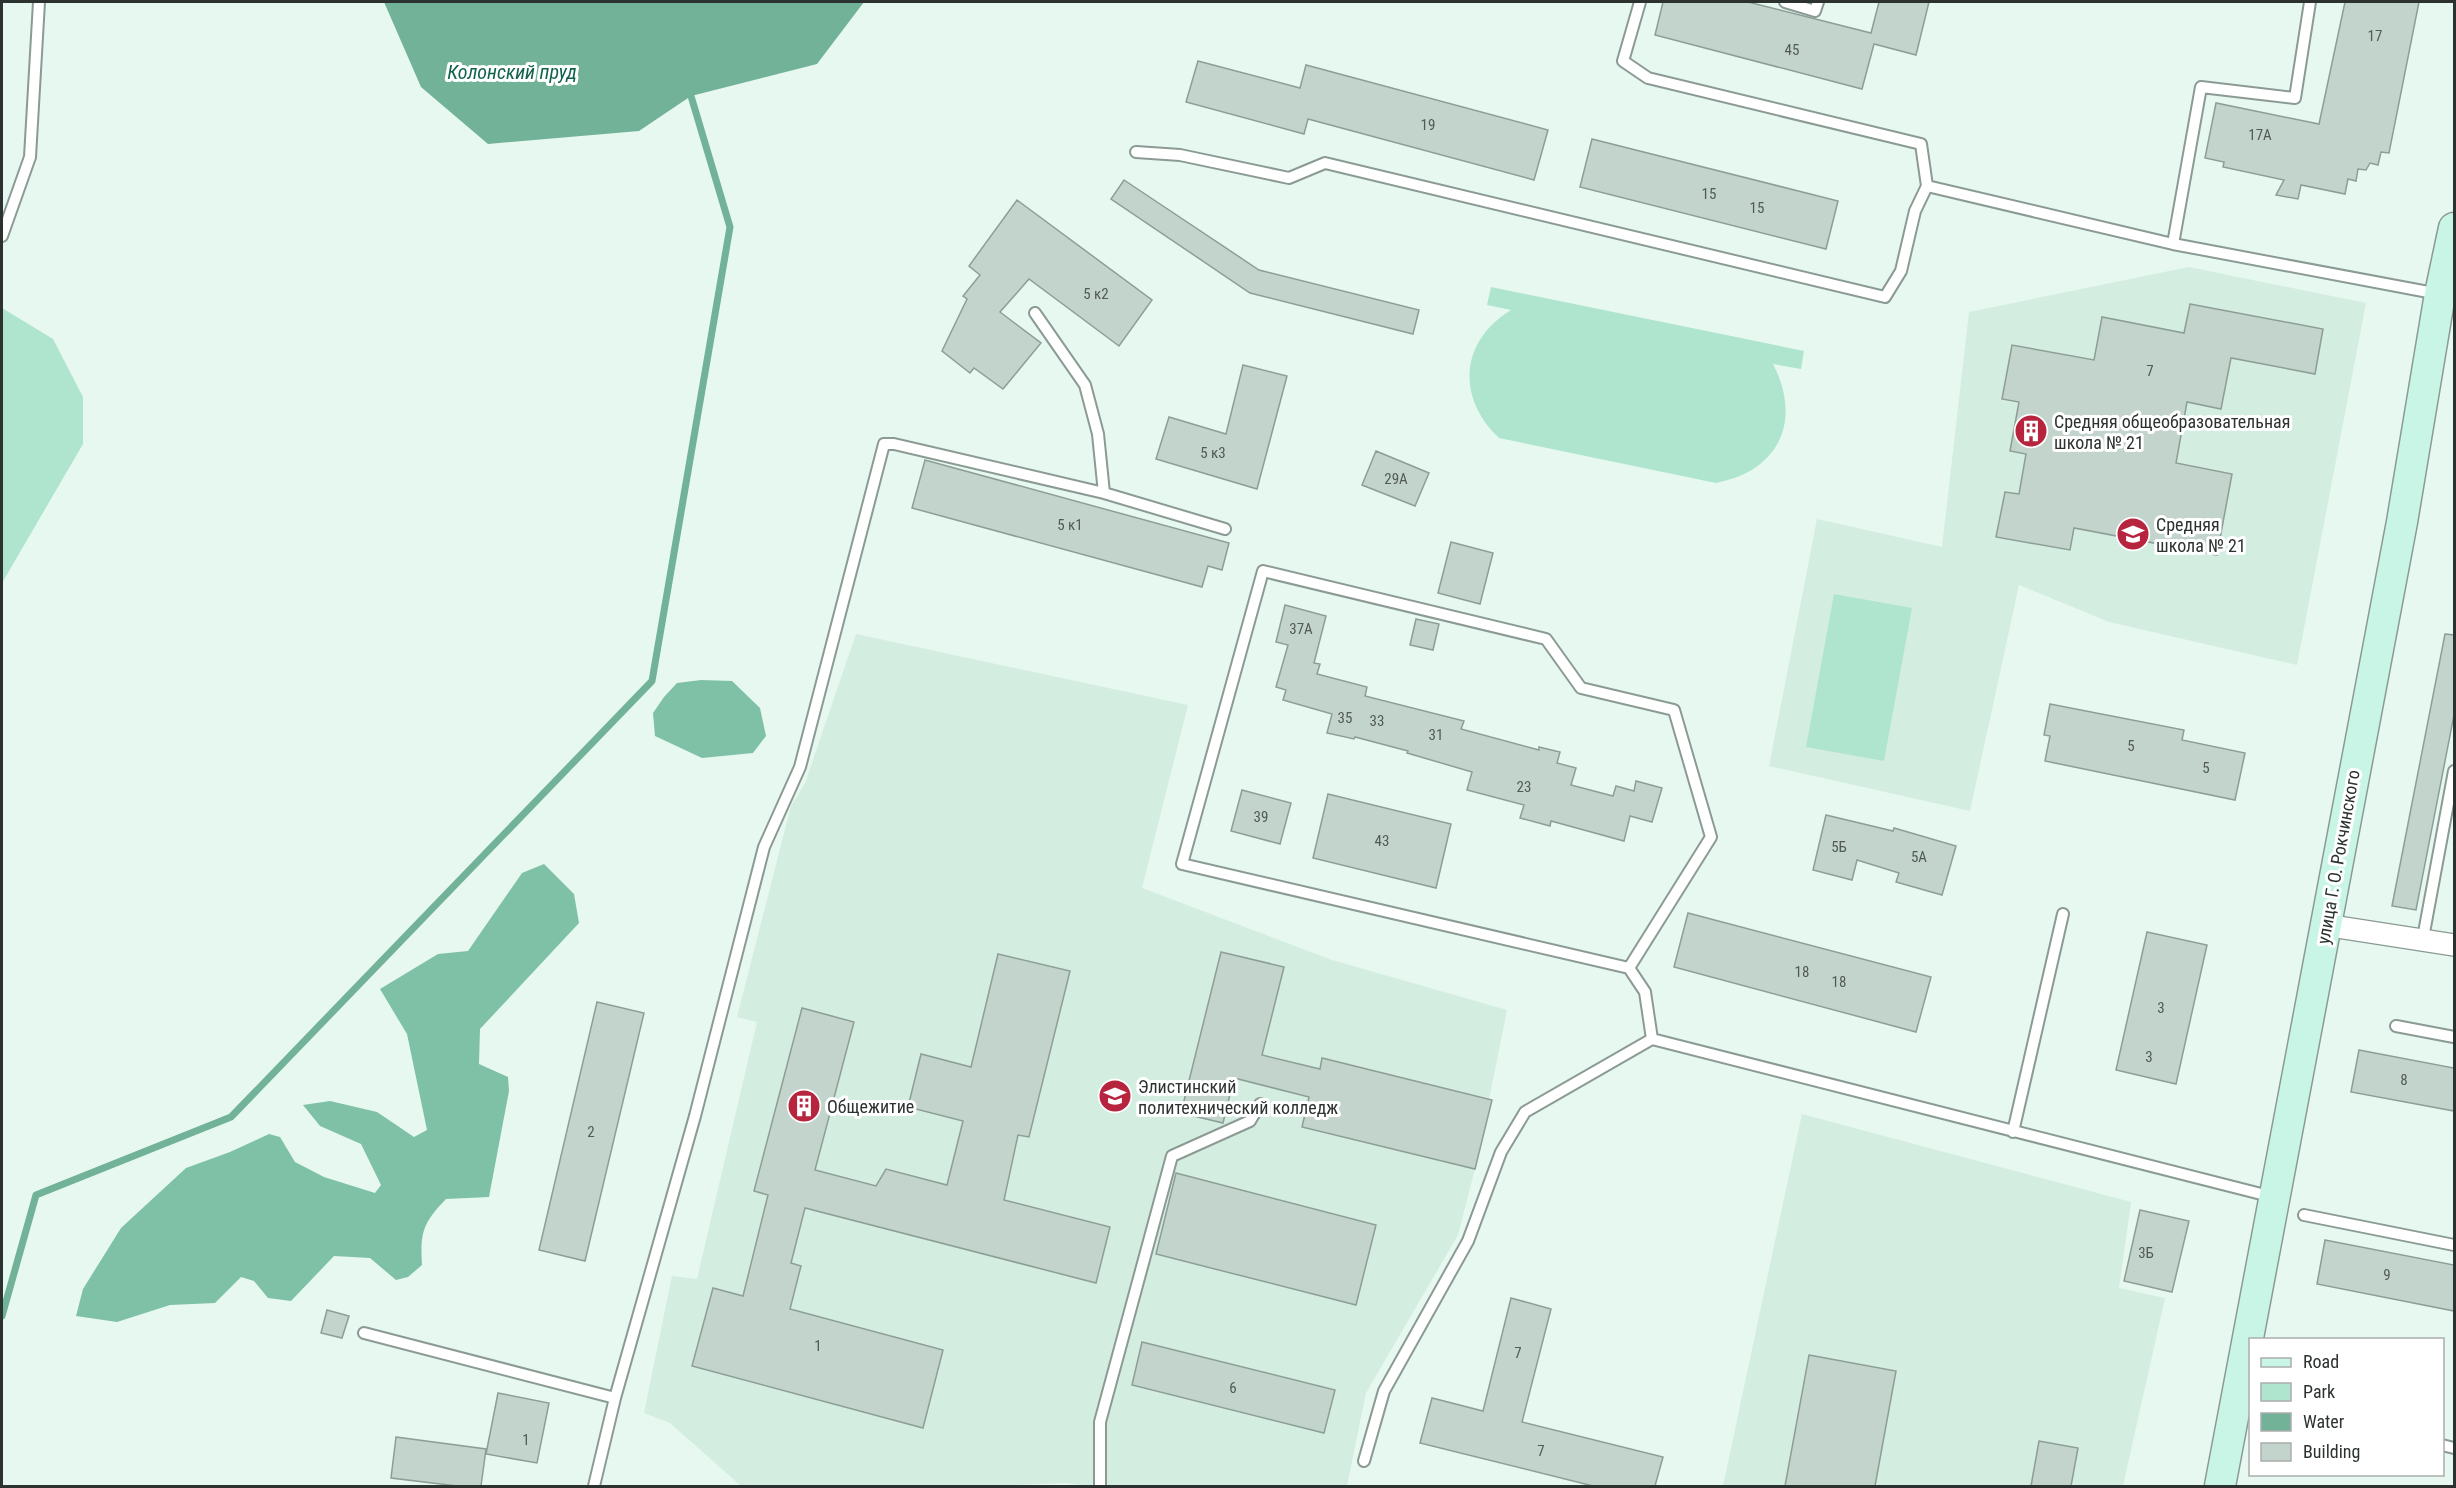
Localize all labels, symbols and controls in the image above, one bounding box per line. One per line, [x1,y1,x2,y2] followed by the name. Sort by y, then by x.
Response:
[2368,27,2382,45] house number: 17
[1785,41,1799,59] house number: 45
[447,60,577,84] water label: Колонский пруд
[1421,116,1435,134] house number: 19
[2248,126,2272,144] house number: 17А
[1702,185,1716,203] house number: 15
[1750,199,1764,217] house number: 15
[1083,285,1109,303] house number: 5 к2
[2146,362,2154,380] house number: 7
[2054,411,2290,453] place label: Средняя общеобразовательная школа № 21
[2013,413,2049,449] building icon: Средняя общеобразовательная школа № 21
[1200,444,1226,462] house number: 5 к3
[1384,470,1408,488] house number: 29А
[2156,514,2246,556] place label: Средняя школа № 21
[1057,516,1083,534] house number: 5 к1
[2115,516,2151,552] school or university icon: Средняя школа № 21
[1289,620,1313,638] house number: 37А
[1338,709,1352,727] house number: 35
[1370,712,1384,730] house number: 33
[1429,726,1443,744] house number: 31
[2127,737,2135,755] house number: 5
[2202,759,2210,777] house number: 5
[2312,768,2364,946] street label: улица Г. О. Рокчинского
[1517,778,1531,796] house number: 23
[1254,808,1268,826] house number: 39
[1375,832,1389,850] house number: 43
[1831,838,1847,856] house number: 5Б
[1911,848,1927,866] house number: 5А
[1795,963,1809,981] house number: 18
[1832,973,1846,991] house number: 18
[2157,999,2165,1017] house number: 3
[2145,1048,2153,1066] house number: 3
[2400,1071,2408,1089] house number: 8
[1138,1076,1338,1118] place label: Элистинский политехнический колледж
[1097,1078,1133,1114] school or university icon: Элистинский политехнический колледж
[786,1088,822,1124] building icon: Общежитие
[827,1096,914,1117] place label: Общежитие
[587,1123,595,1141] house number: 2
[2138,1244,2154,1262] house number: 3Б
[2383,1266,2391,1284] house number: 9
[814,1337,822,1355] house number: 1
[2249,1338,2444,1476] legend
[1514,1344,1522,1362] house number: 7
[2303,1351,2339,1372] text: Road
[1229,1379,1237,1397] house number: 6
[2303,1381,2335,1402] text: Park
[2303,1411,2345,1432] text: Water
[522,1431,530,1449] house number: 1
[2303,1441,2360,1462] text: Building
[1537,1442,1545,1460] house number: 7

